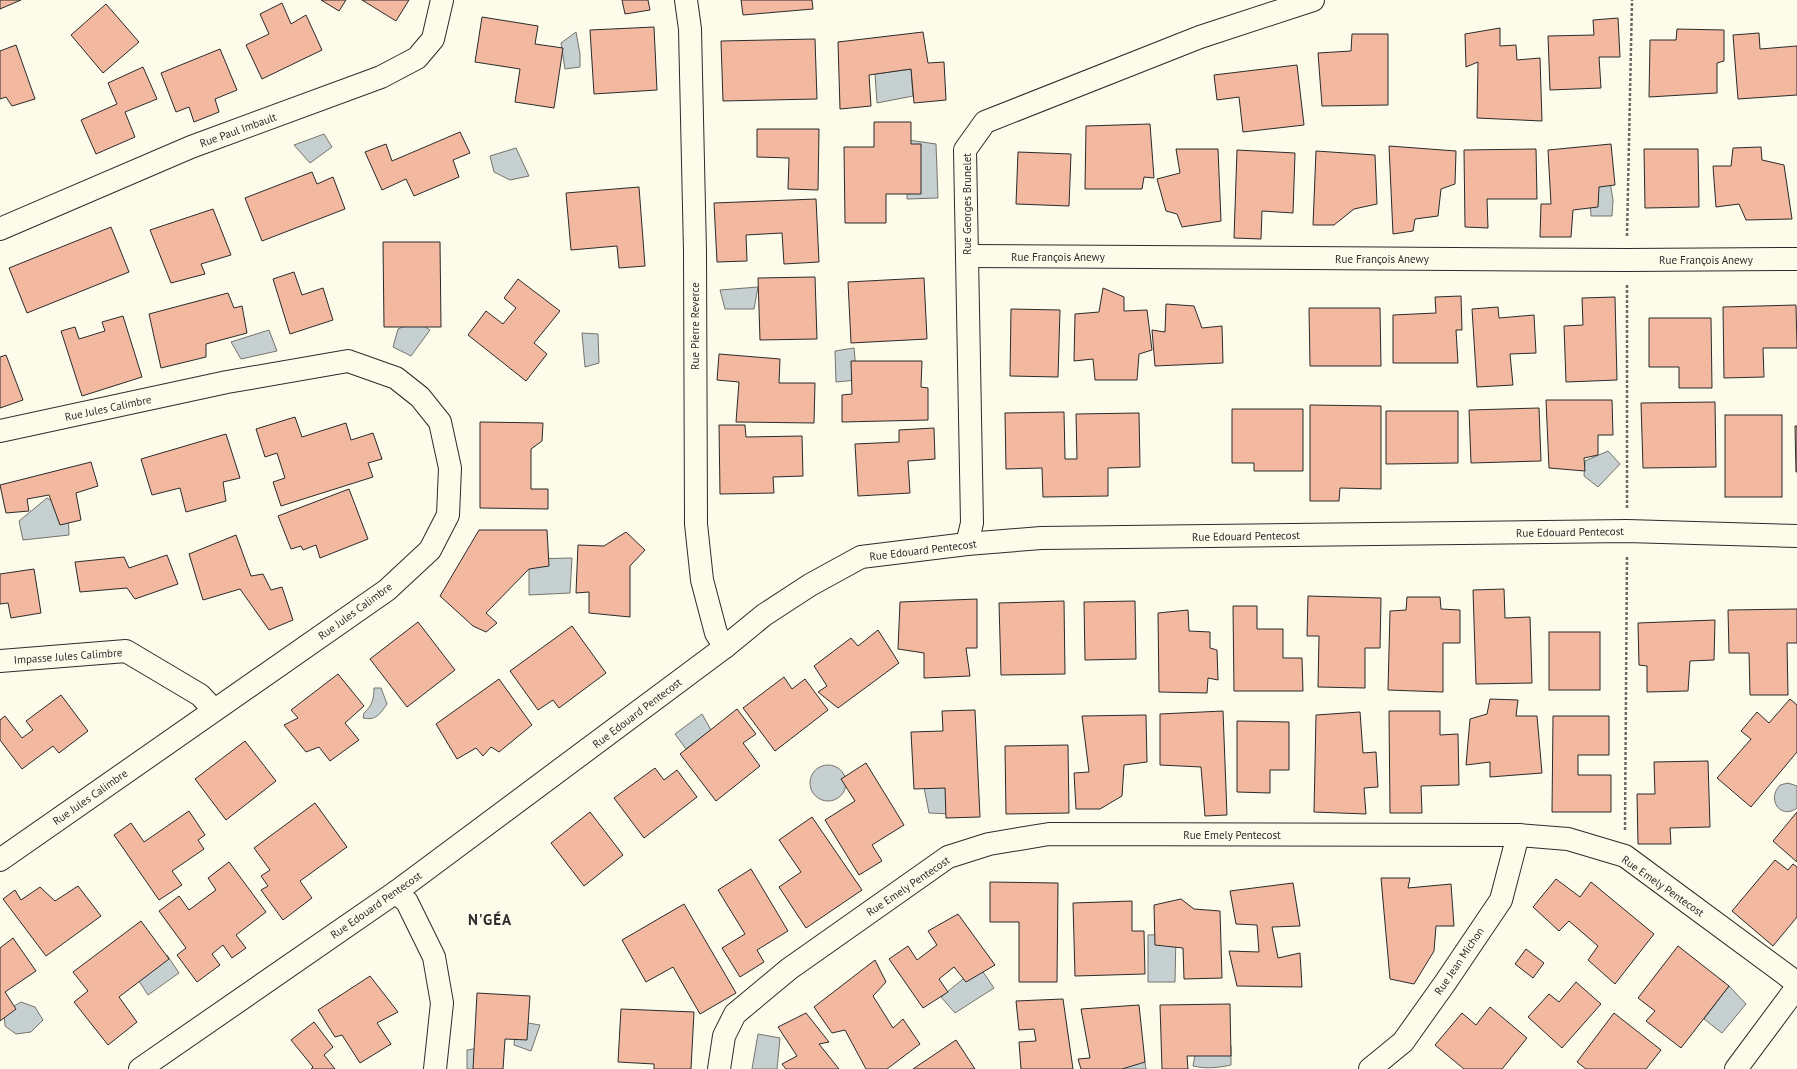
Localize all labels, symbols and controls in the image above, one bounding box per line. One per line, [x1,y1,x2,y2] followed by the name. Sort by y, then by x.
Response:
[198,110,279,150] street label: Rue Paul Imbault
[960,153,974,255] street label: Rue Georges Brunelet
[1011,250,1106,264] street label: Rue François Anewy
[1335,252,1430,266] street label: Rue François Anewy
[1659,253,1754,267] street label: Rue François Anewy
[688,282,702,370] street label: Rue Pierre Reverce
[63,392,153,424] street label: Rue Jules Calimbre
[1516,524,1624,540] street label: Rue Edouard Pentecost
[1192,528,1300,544] street label: Rue Edouard Pentecost
[869,536,978,564] street label: Rue Edouard Pentecost
[315,579,395,643] street label: Rue Jules Calimbre
[13,645,123,667] street label: Impasse Jules Calimbre
[590,675,685,751] street label: Rue Edouard Pentecost
[50,766,131,828] street label: Rue Jules Calimbre
[1183,828,1281,842] street label: Rue Emely Pentecost
[1619,852,1707,920] street label: Rue Emely Pentecost
[864,853,953,919] street label: Rue Emely Pentecost
[328,868,424,942] street label: Rue Edouard Pentecost
[468,910,512,929] district label: N'GÉA
[1431,924,1487,998] street label: Rue Jean Michon

